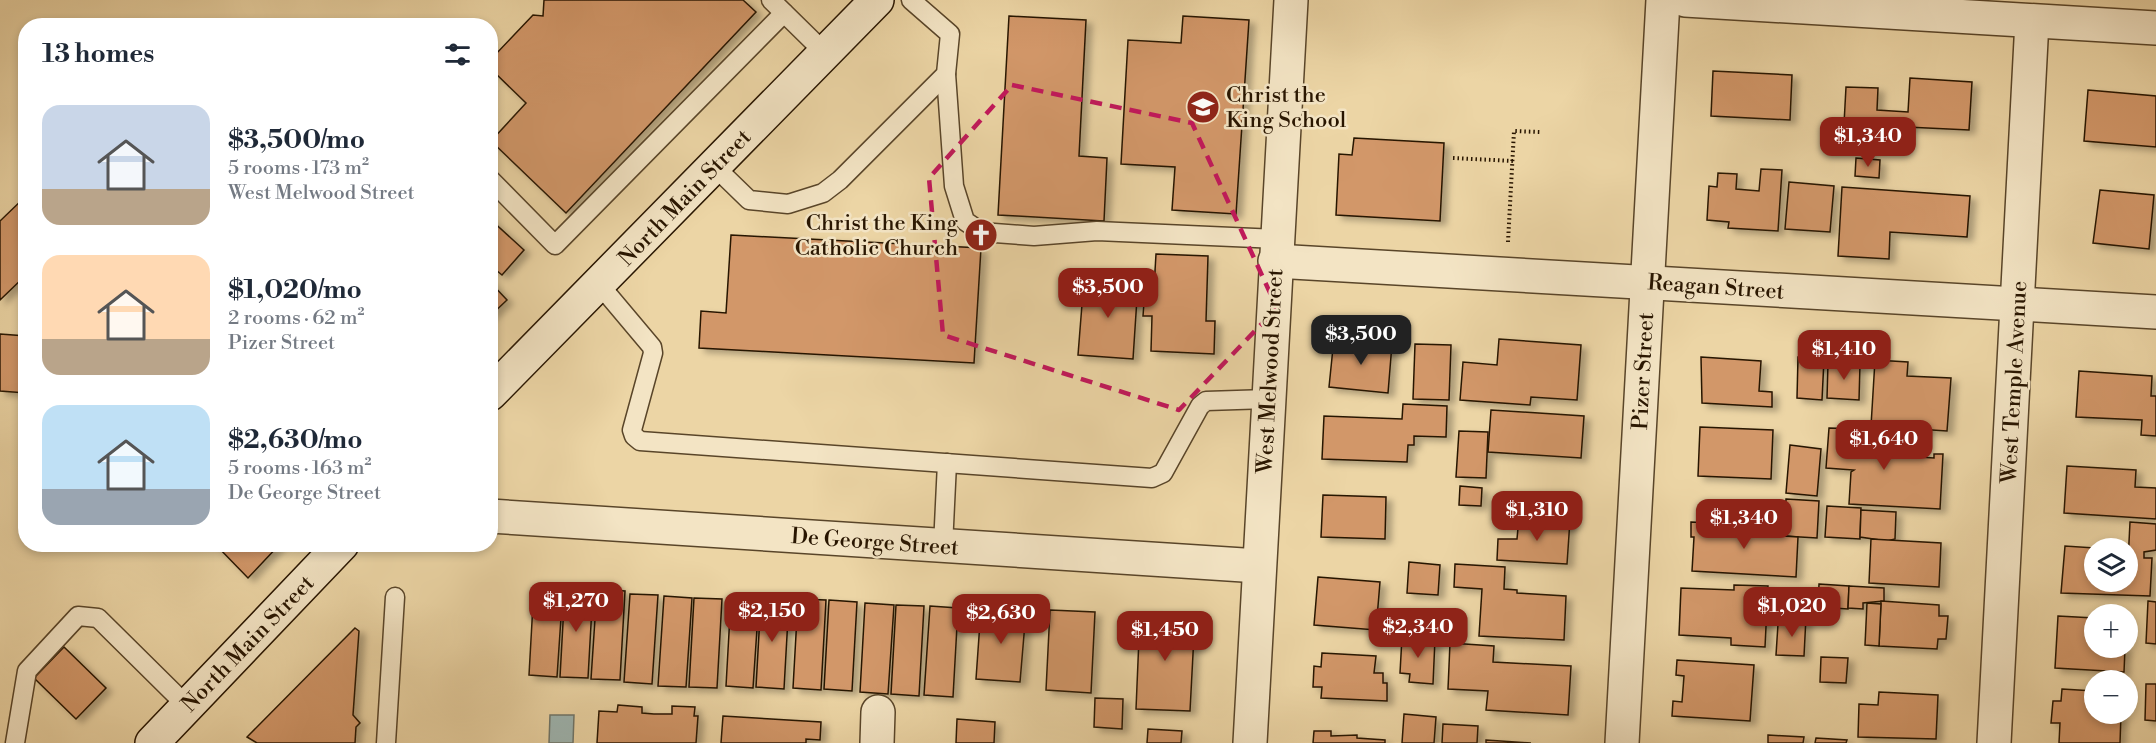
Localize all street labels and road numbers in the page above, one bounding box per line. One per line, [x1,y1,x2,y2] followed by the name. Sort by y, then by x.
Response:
[613,124,757,272] street label: North Main Street
[1252,268,1289,475] street label: West Melwood Street
[1647,269,1785,306] street label: Reagan Street
[1996,280,2033,485] street label: West Temple Avenue
[1627,311,1660,431] street label: Pizer Street
[790,523,960,562] street label: De George Street
[176,570,320,718] street label: North Main Street

